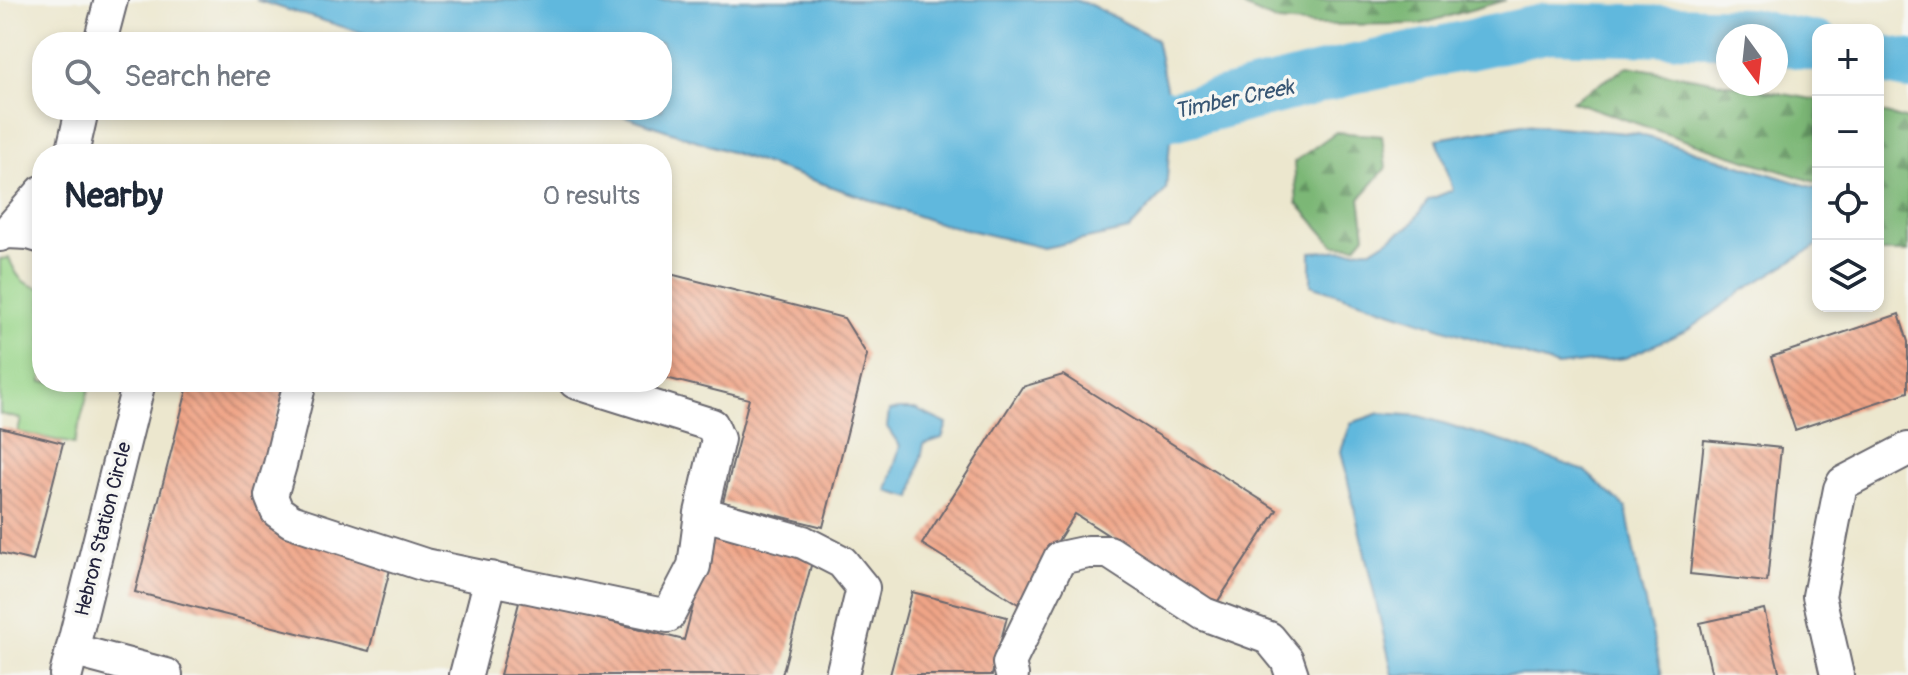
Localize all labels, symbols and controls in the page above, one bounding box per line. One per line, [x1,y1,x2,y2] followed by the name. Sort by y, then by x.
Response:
[1716,24,1788,96] north arrow
[1812,24,1884,312] map controls
[1812,24,1884,96] button: +
[32,32,672,120] search box
[60,54,104,98] icon: search
[124,58,271,95] text: Search here
[1172,72,1298,125] water label: Timber Creek
[1812,96,1884,168] button: −
[1812,168,1884,240] button: locate
[64,175,163,218] text: Nearby
[543,180,640,212] text: 0 results
[1812,240,1884,312] button: layers
[69,439,137,619] street label: Hebron Station Circle

